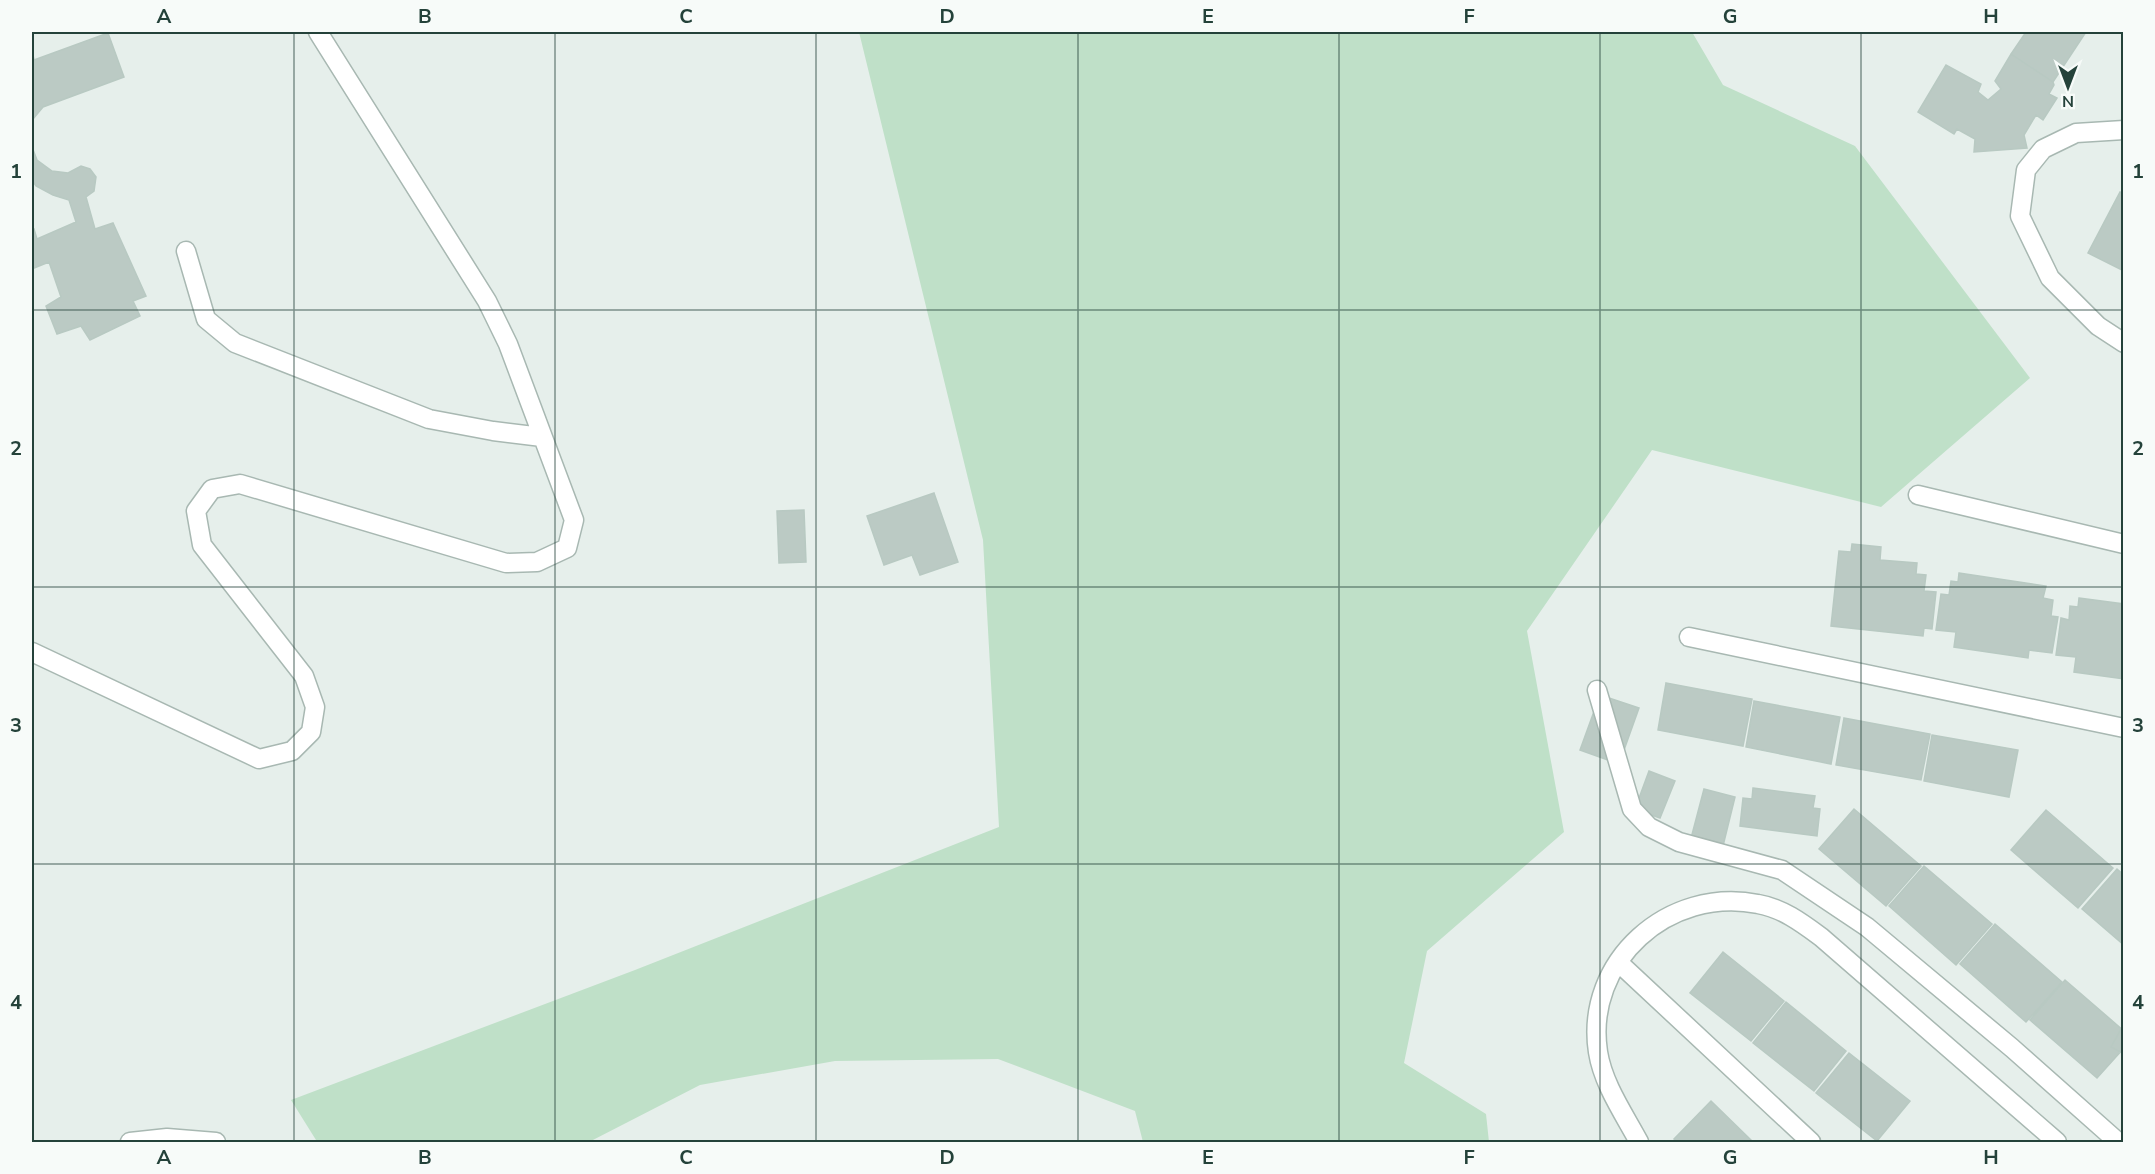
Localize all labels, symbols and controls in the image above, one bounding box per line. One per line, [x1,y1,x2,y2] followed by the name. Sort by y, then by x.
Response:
[157,3,172,30] text: A
[418,3,432,30] text: B
[679,3,693,30] text: C
[939,3,955,30] text: D
[1202,3,1214,30] text: E
[1463,3,1475,30] text: F
[1723,3,1737,30] text: G
[1983,3,1999,30] text: H
[2038,57,2098,117] north arrow
[2062,90,2074,112] text: N
[10,158,22,185] text: 1
[2132,158,2144,185] text: 1
[10,435,22,462] text: 2
[2132,435,2144,462] text: 2
[10,712,22,739] text: 3
[2132,712,2144,739] text: 3
[10,989,22,1016] text: 4
[2132,989,2144,1016] text: 4
[157,1144,172,1171] text: A
[418,1144,432,1171] text: B
[679,1144,693,1171] text: C
[939,1144,955,1171] text: D
[1202,1144,1214,1171] text: E
[1463,1144,1475,1171] text: F
[1723,1144,1737,1171] text: G
[1983,1144,1999,1171] text: H

